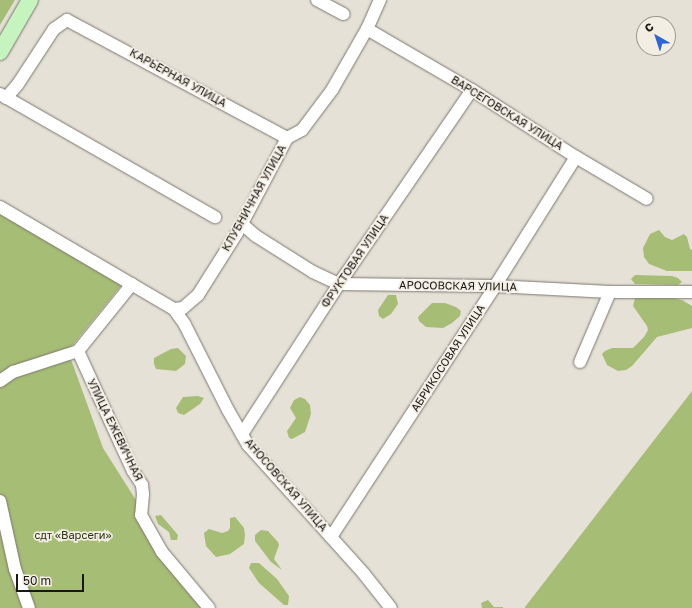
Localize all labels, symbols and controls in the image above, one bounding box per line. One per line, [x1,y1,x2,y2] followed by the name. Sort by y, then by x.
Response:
[636,16,676,56] north arrow
[642,20,656,35] text: С
[127,46,229,110] street label: КАРЬЕРНАЯ УЛИЦА
[449,73,565,153] street label: ВАРСЕГОВСКАЯ УЛИЦА
[219,142,289,254] street label: КЛУБНИЧНАЯ УЛИЦА
[319,212,391,310] street label: ФРУКТОВАЯ УЛИЦА
[399,278,517,294] street label: АРОСОВСКАЯ УЛИЦА
[408,302,488,414] street label: АБРИКОСОВАЯ УЛИЦА
[84,377,146,483] street label: УЛИЦА ЕЖЕВИЧНАЯ
[242,436,330,534] street label: АНОСОВСКАЯ УЛИЦА
[34,528,112,542] park label: сдт «Варсеги»
[18,566,86,592] scale bar
[23,573,51,588] text: 50 m

